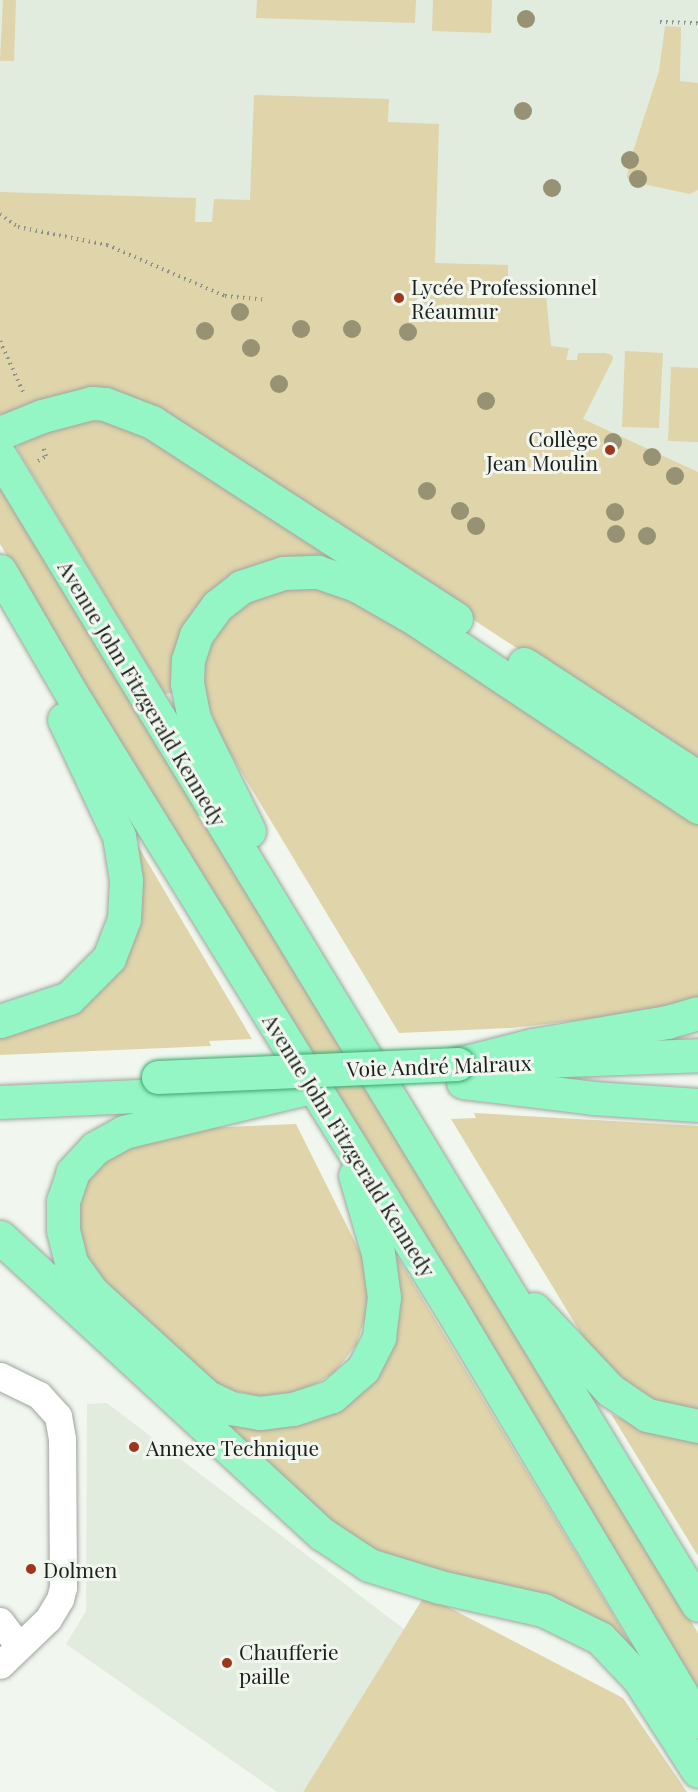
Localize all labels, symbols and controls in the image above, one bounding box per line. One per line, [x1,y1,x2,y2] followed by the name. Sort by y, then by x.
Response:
[411,273,597,323] place label: Lycée Professionnel Réaumur
[392,291,406,305] marker: Lycée Professionnel Réaumur
[486,425,598,475] place label: Collège Jean Moulin
[603,443,617,457] marker: Collège Jean Moulin
[54,556,232,830] street label: Avenue John Fitzgerald Kennedy
[258,1009,442,1281] street label: Avenue John Fitzgerald Kennedy
[346,1049,532,1081] street label: Voie André Malraux
[146,1434,320,1460] place label: Annexe Technique
[127,1440,141,1454] marker: Annexe Technique
[43,1556,117,1582] place label: Dolmen
[24,1562,38,1576] marker: Dolmen
[239,1638,339,1688] place label: Chaufferie paille
[220,1656,234,1670] marker: Chaufferie paille

